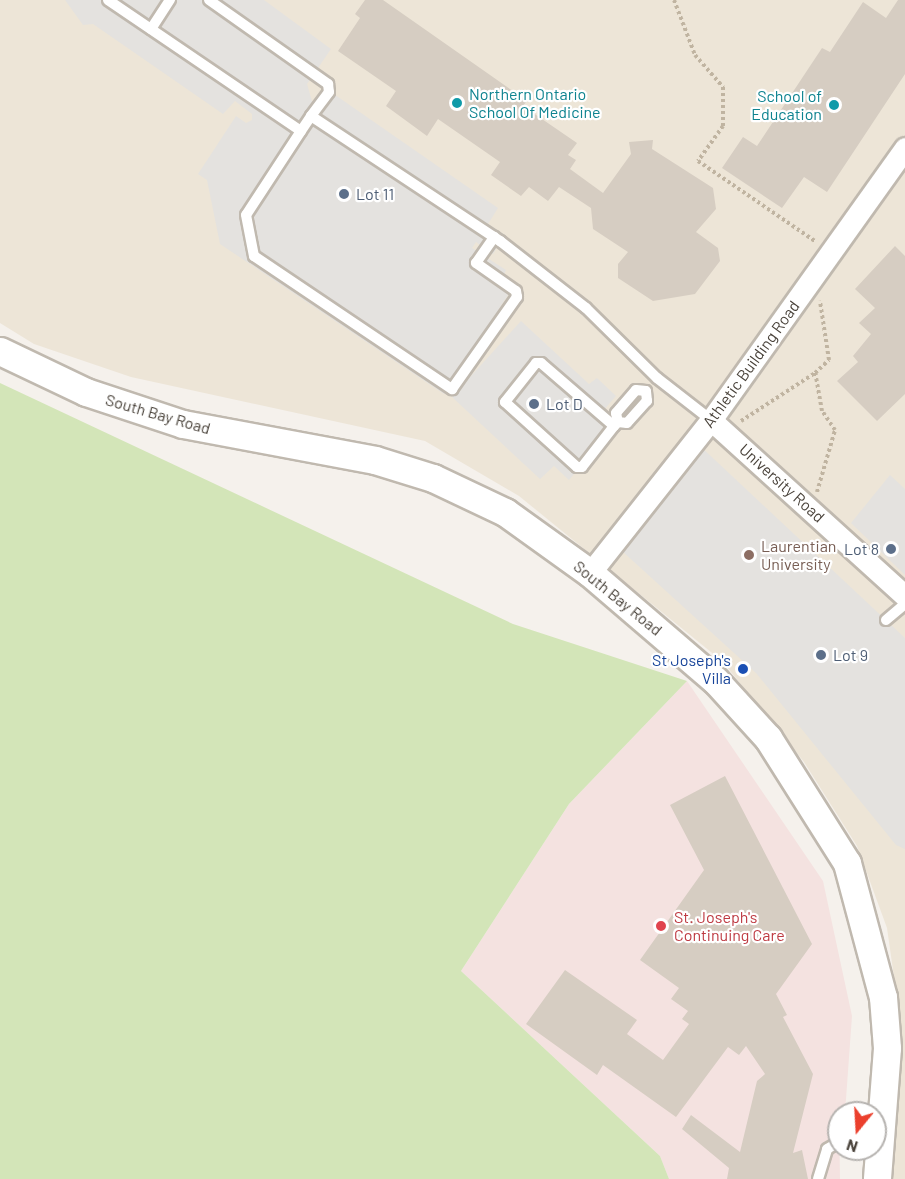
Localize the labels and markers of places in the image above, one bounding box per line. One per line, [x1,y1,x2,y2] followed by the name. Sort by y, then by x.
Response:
[469,84,601,122] place label: Northern Ontario School Of Medicine
[751,86,822,124] place label: School of Education
[450,96,464,110] marker: Northern Ontario School Of Medicine
[827,98,841,112] marker: School of Education
[356,184,394,204] place label: Lot 11
[337,187,351,201] marker: Lot 11
[546,394,583,414] place label: Lot D
[527,397,541,411] marker: Lot D
[761,536,836,574] place label: Laurentian University
[844,539,879,559] place label: Lot 8
[884,542,898,556] marker: Lot 8
[742,548,756,562] marker: Laurentian University
[833,645,868,665] place label: Lot 9
[814,648,828,662] marker: Lot 9
[652,650,731,688] place label: St Joseph's Villa
[736,662,750,676] marker: St Joseph's Villa
[674,907,785,945] place label: St. Joseph's Continuing Care
[652,917,670,935] marker: St. Joseph's Continuing Care

